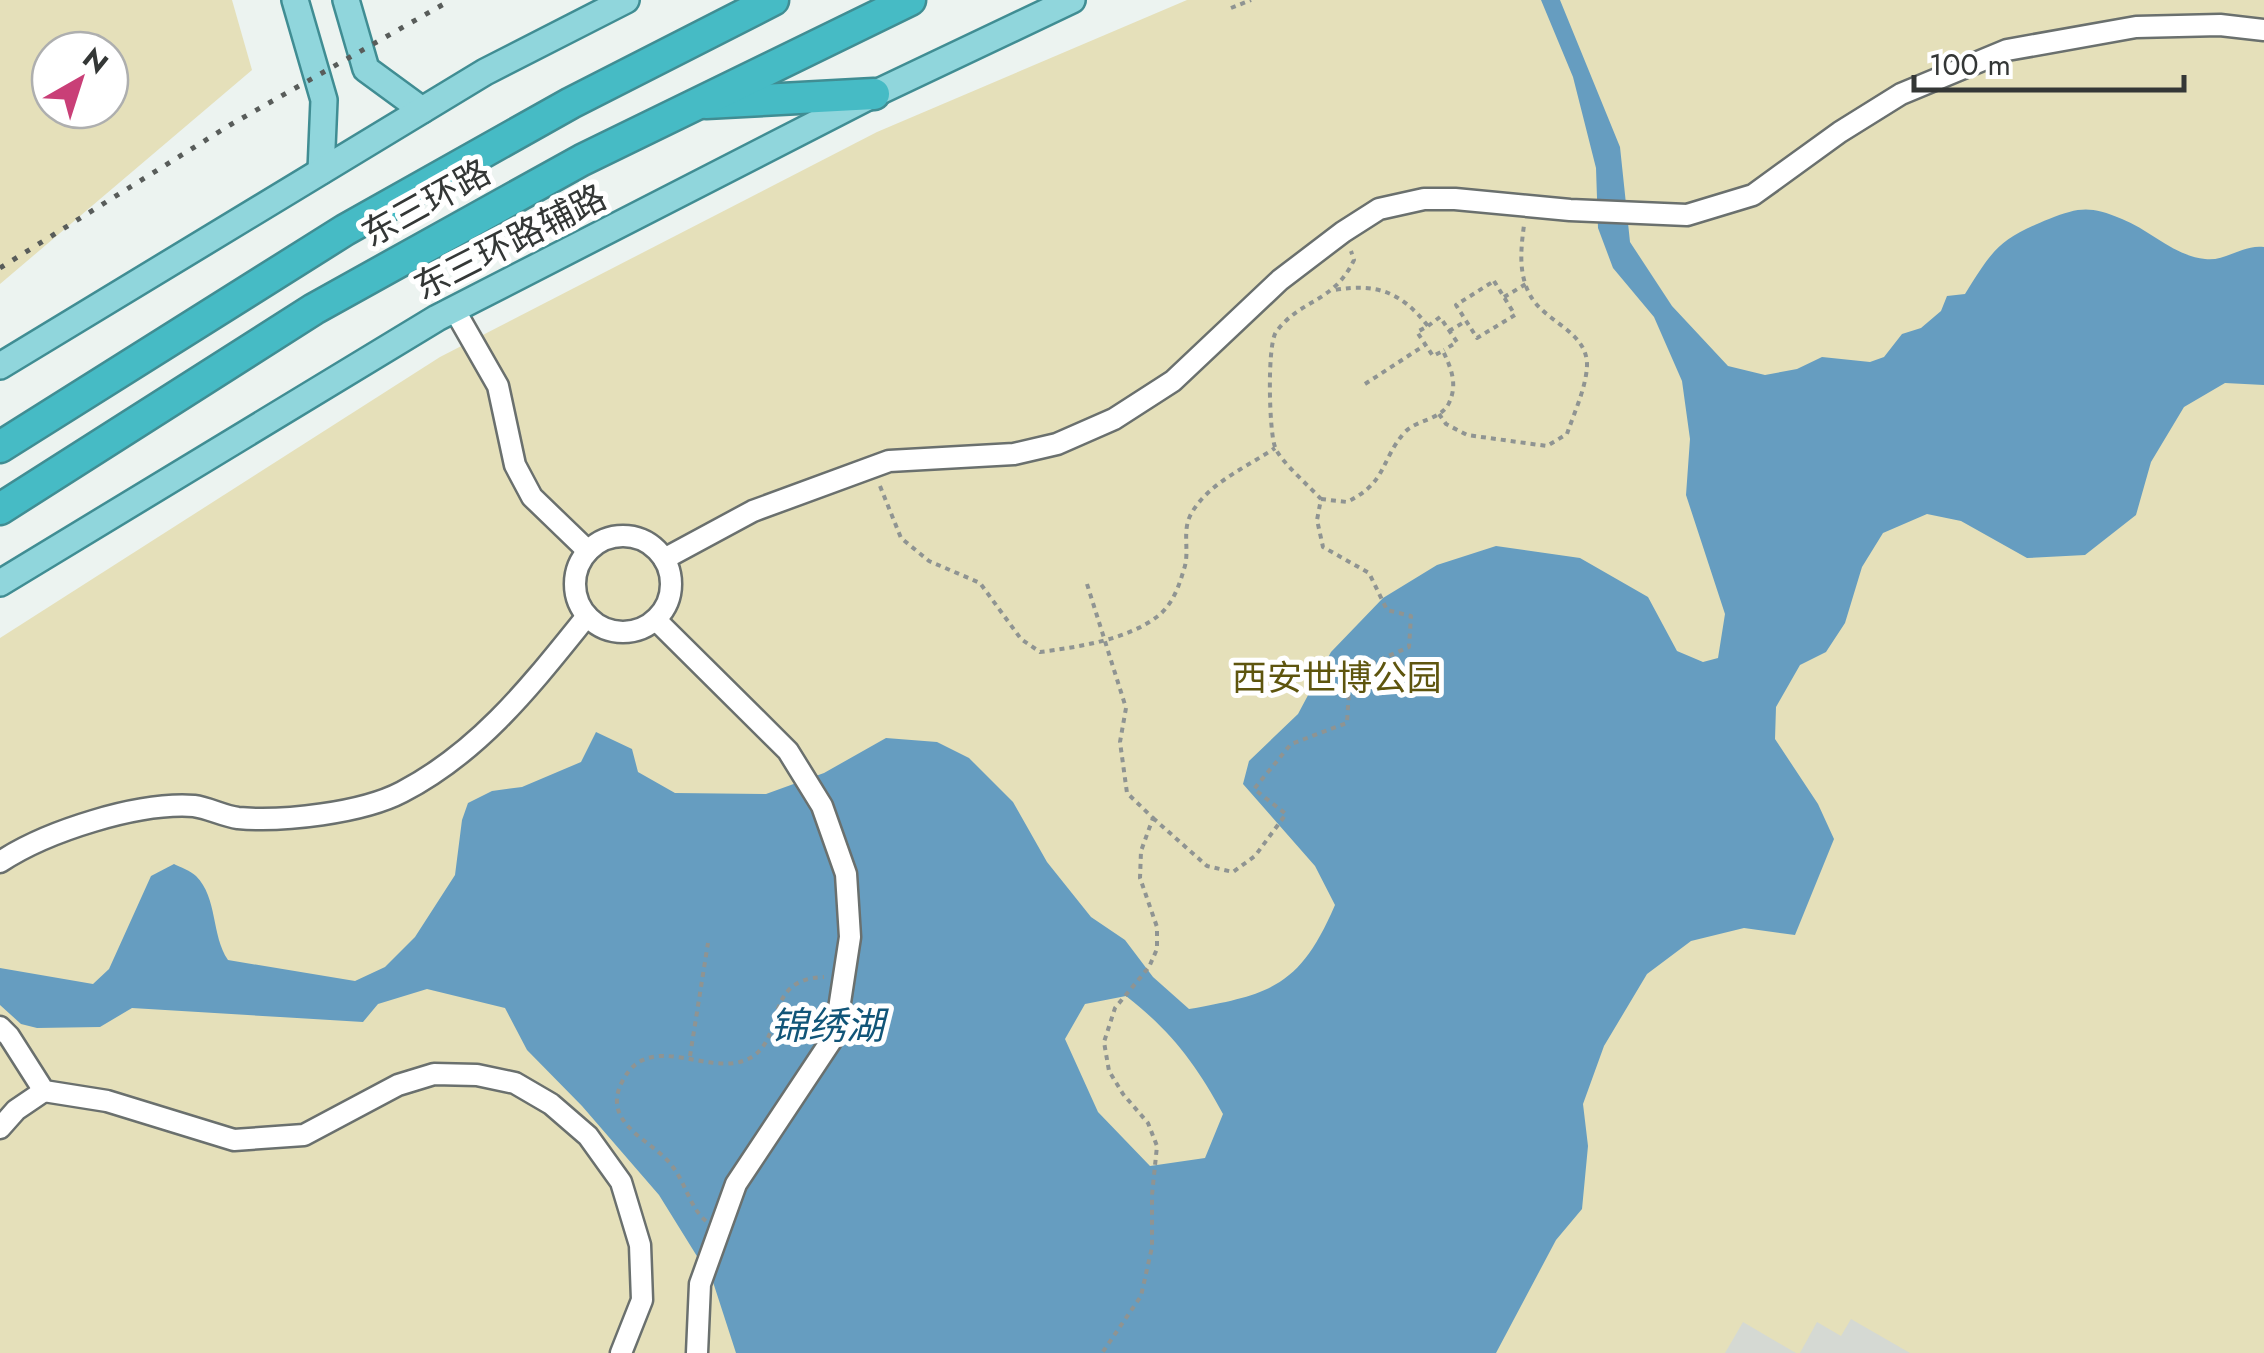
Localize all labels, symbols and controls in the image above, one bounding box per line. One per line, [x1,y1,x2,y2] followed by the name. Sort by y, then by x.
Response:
[30,30,130,130] north arrow
[1914,30,2184,92] scale bar
[74,38,117,84] text: N
[1929,43,2011,86] text: 100 m
[353,147,499,259] street label: 东三环路
[405,172,615,312] street label: 东三环路辅路
[1232,653,1442,703] park label: 西安世博公园
[770,998,889,1053] water label: 锦绣湖

